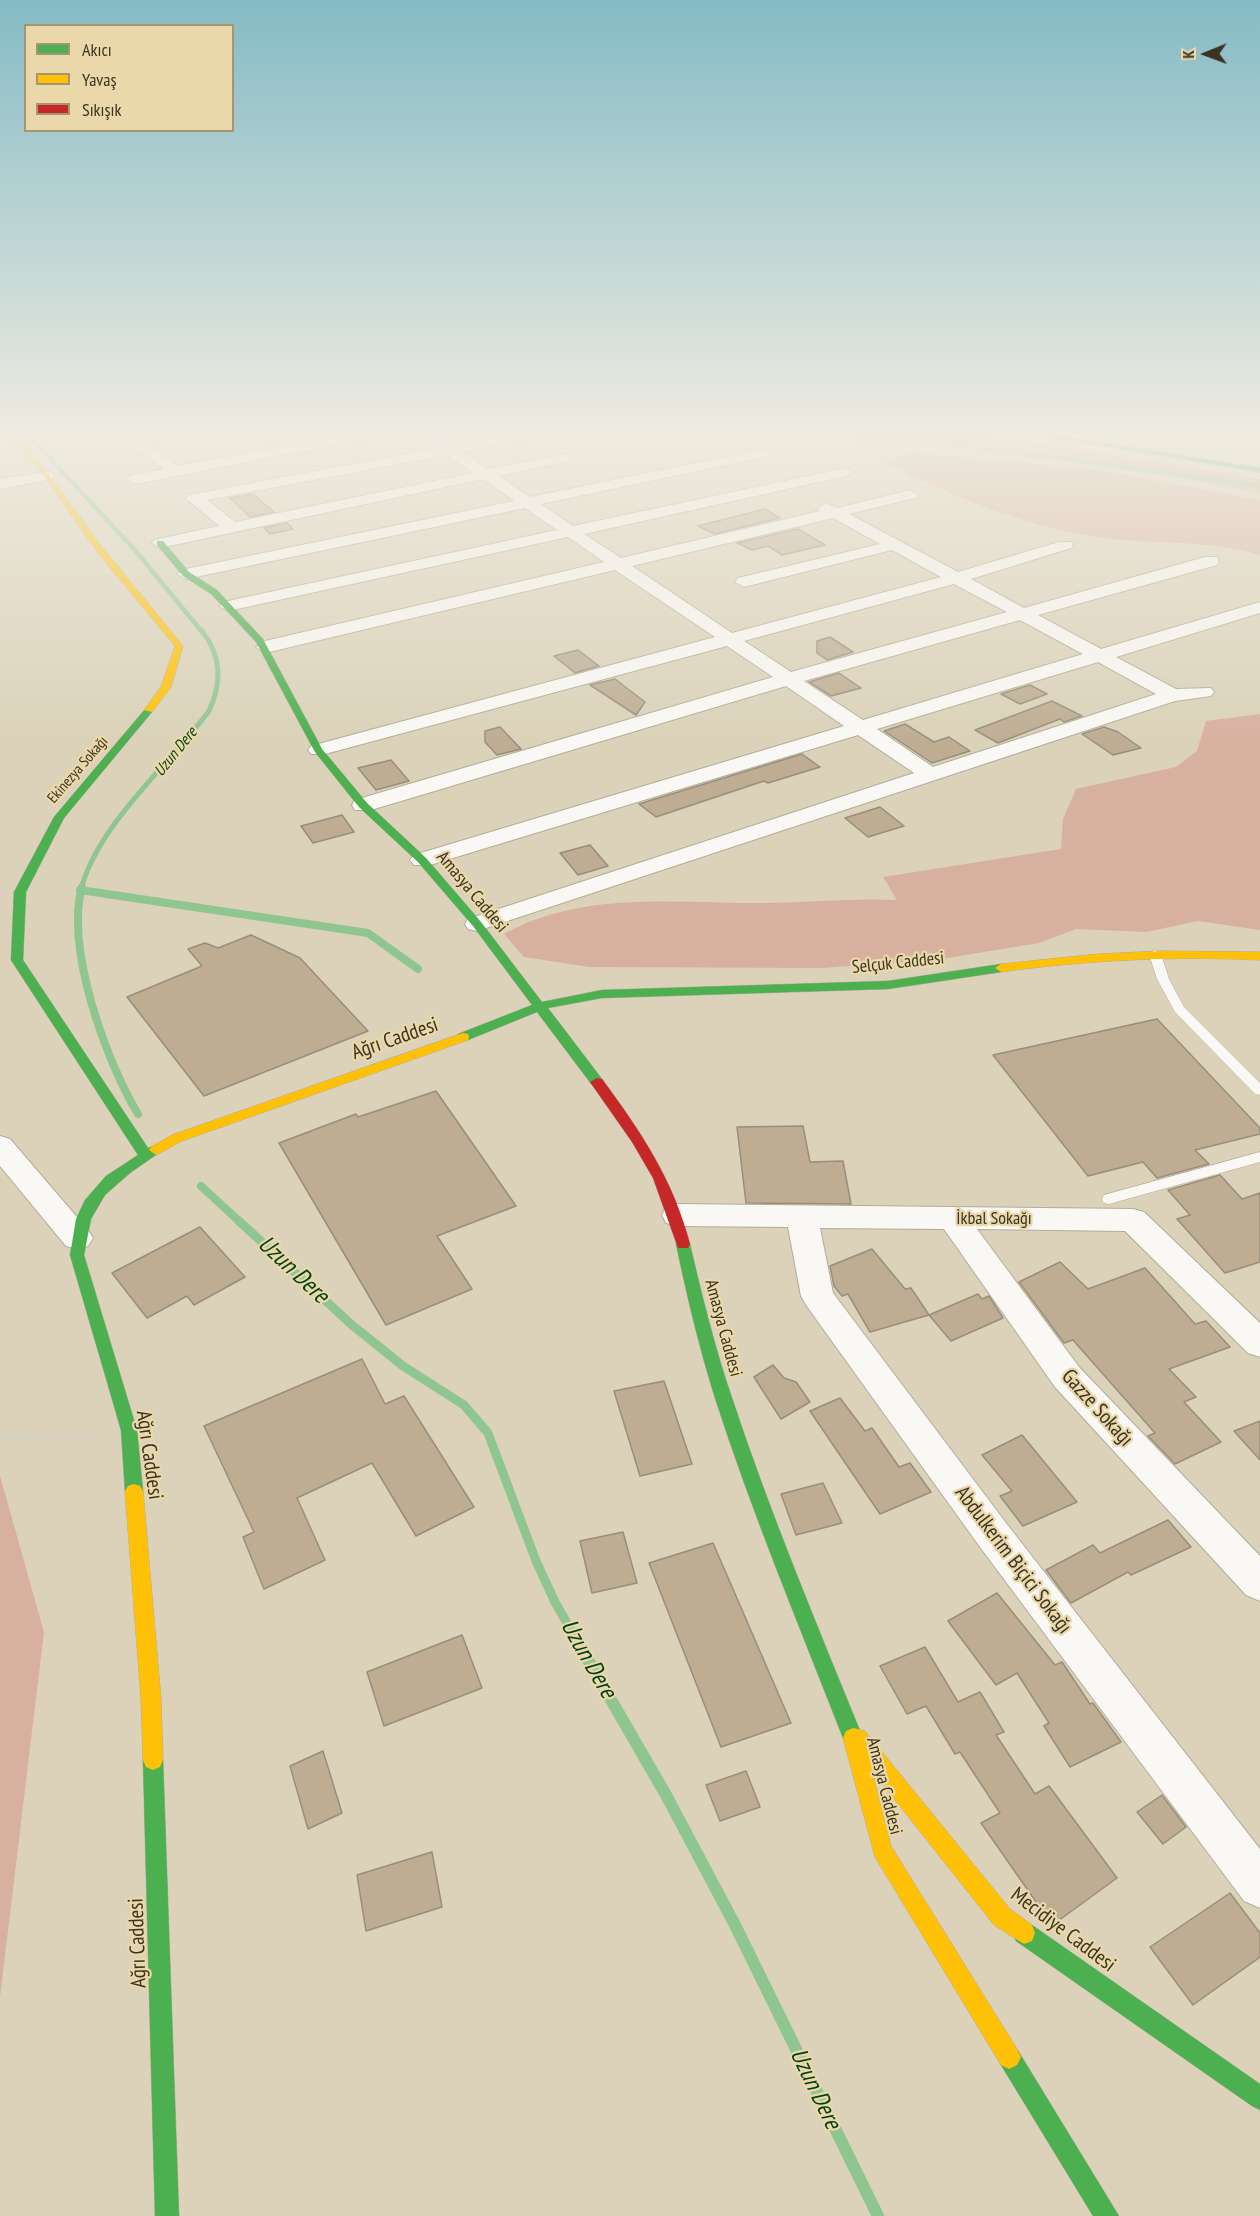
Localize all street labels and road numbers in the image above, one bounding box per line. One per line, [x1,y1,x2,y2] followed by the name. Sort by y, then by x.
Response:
[44,733,112,807] street label: Ekinezya Sokağı
[432,847,512,937] street label: Amasya Caddesi
[851,947,945,979] street label: Selçuk Caddesi
[348,1012,442,1066] street label: Ağrı Caddesi
[956,1208,1032,1230] street label: İkbal Sokağı
[700,1277,746,1379] street label: Amasya Caddesi
[1056,1364,1138,1452] street label: Gazze Sokağı
[130,1409,168,1501] street label: Ağrı Caddesi
[949,1481,1077,1639] street label: Abdulkerim Biçici Sokağı
[861,1735,907,1837] street label: Amasya Caddesi
[1006,1882,1120,1978] street label: Mecidiye Caddesi
[124,1898,152,1988] street label: Ağrı Caddesi

